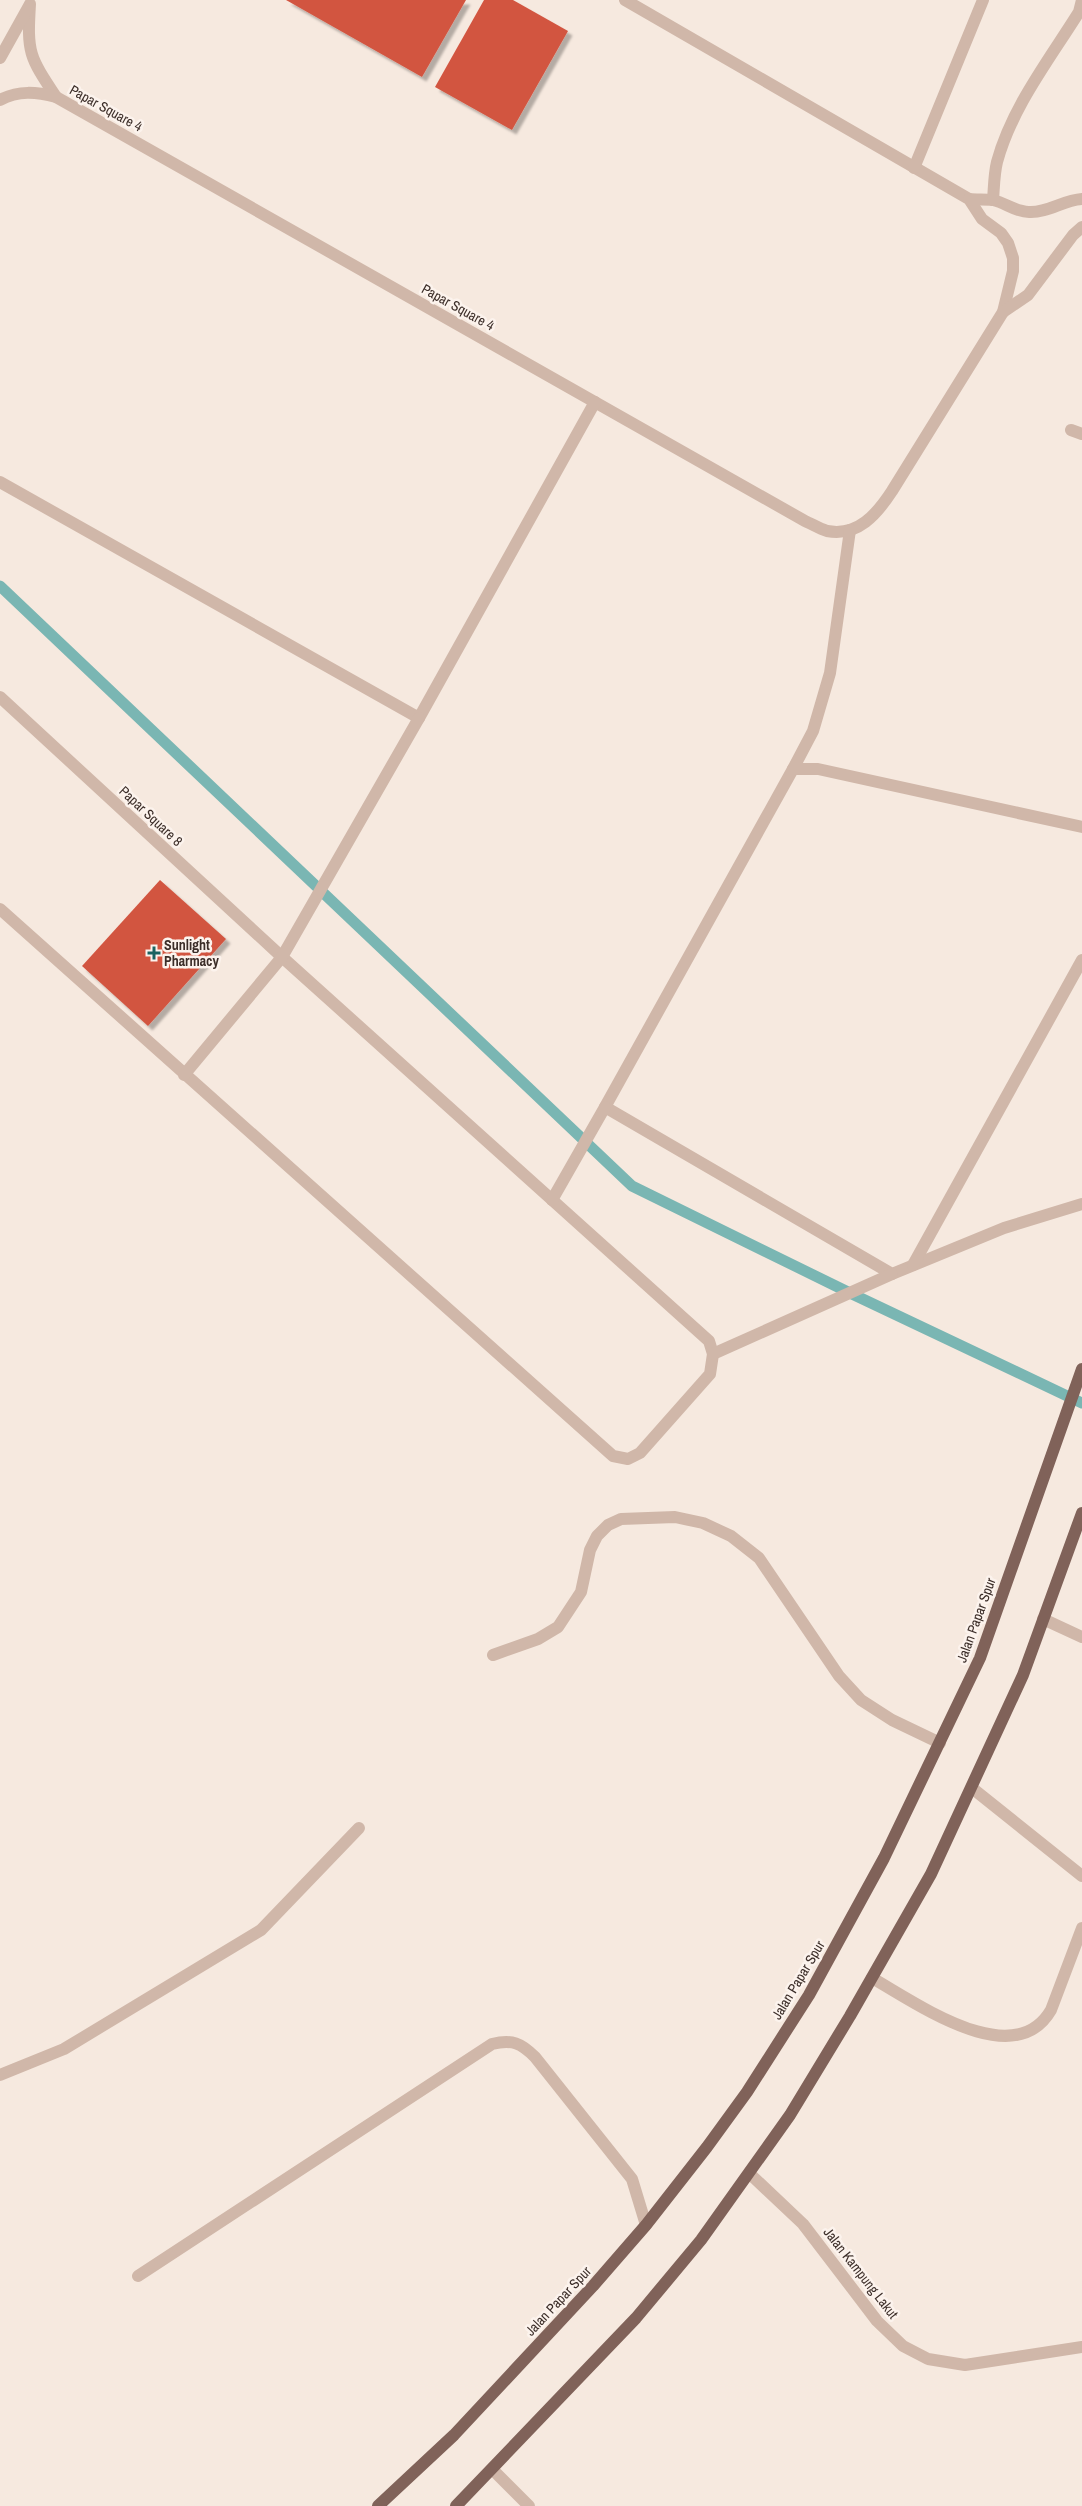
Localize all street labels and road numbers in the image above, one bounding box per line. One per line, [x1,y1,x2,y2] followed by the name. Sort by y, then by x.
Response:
[66,81,146,136] street label: Papar Square 4
[418,280,498,335] street label: Papar Square 4
[115,782,187,850] street label: Papar Square 8
[952,1575,1000,1665] street label: Jalan Papar Spur
[767,1937,829,2023] street label: Jalan Papar Spur
[820,2224,902,2322] street label: Jalan Kampung Lakut
[521,2262,595,2340] street label: Jalan Papar Spur

